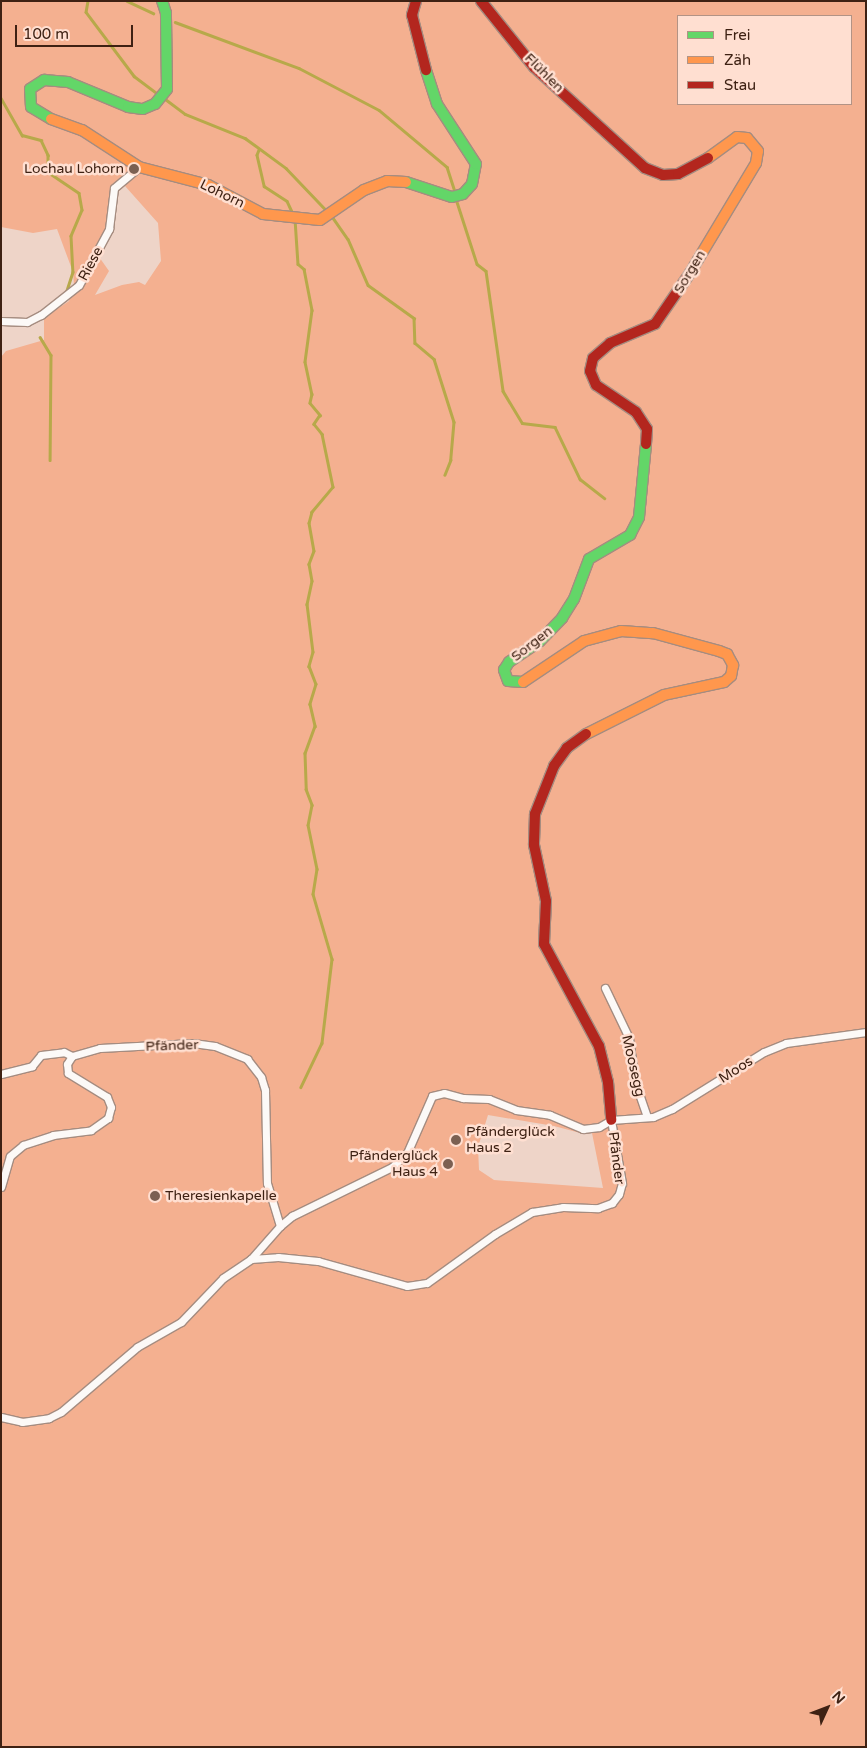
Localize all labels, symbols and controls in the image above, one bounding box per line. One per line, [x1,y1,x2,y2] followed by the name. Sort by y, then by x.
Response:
[18,15,135,47] scale bar
[677,15,852,105] legend
[23,25,69,43] text: 100 m
[724,26,750,44] text: Frei
[521,50,567,96] street label: Flühlen
[724,51,751,69] text: Zäh
[724,76,756,94] text: Stau
[24,161,124,177] place label: Lochau Lohorn
[128,163,140,175] marker: Lochau Lohorn
[197,176,247,212] street label: Lohorn
[75,244,107,284] street label: Riese
[671,247,709,297] street label: Sorgen
[508,623,556,665] street label: Sorgen
[618,1034,648,1098] street label: Moosegg
[145,1037,199,1055] street label: Pfänder
[716,1053,756,1087] street label: Moos
[466,1124,555,1156] place label: Pfänderglück Haus 2
[604,1131,628,1185] street label: Pfänder
[450,1134,462,1146] marker: Pfänderglück Haus 2
[349,1148,438,1180] place label: Pfänderglück Haus 4
[442,1158,454,1170] marker: Pfänderglück Haus 4
[165,1188,277,1204] place label: Theresienkapelle
[149,1190,161,1202] marker: Theresienkapelle
[802,1683,852,1733] north arrow
[828,1688,848,1707] text: N

